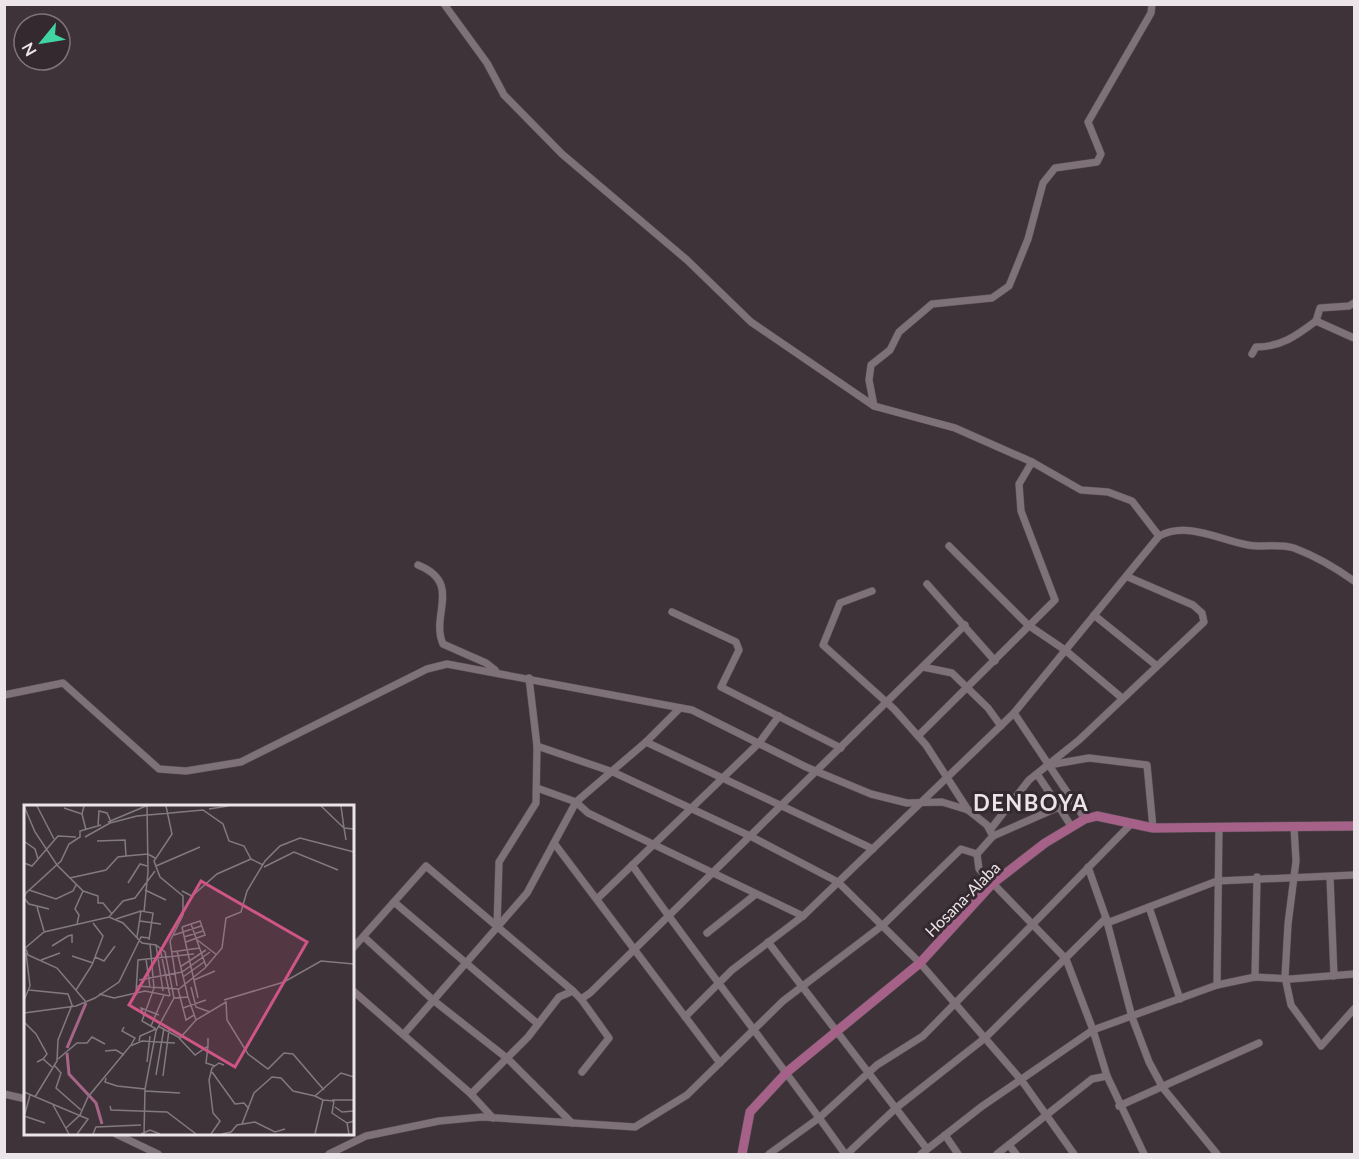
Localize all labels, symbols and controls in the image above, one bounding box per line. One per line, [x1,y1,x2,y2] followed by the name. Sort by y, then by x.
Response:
[12,12,72,72] north arrow
[17,40,40,60] text: N
[973,789,1089,816] district label: DENBOYA
[24,805,354,1135] inset map
[921,858,1003,940] street label: Hosana-Alaba

